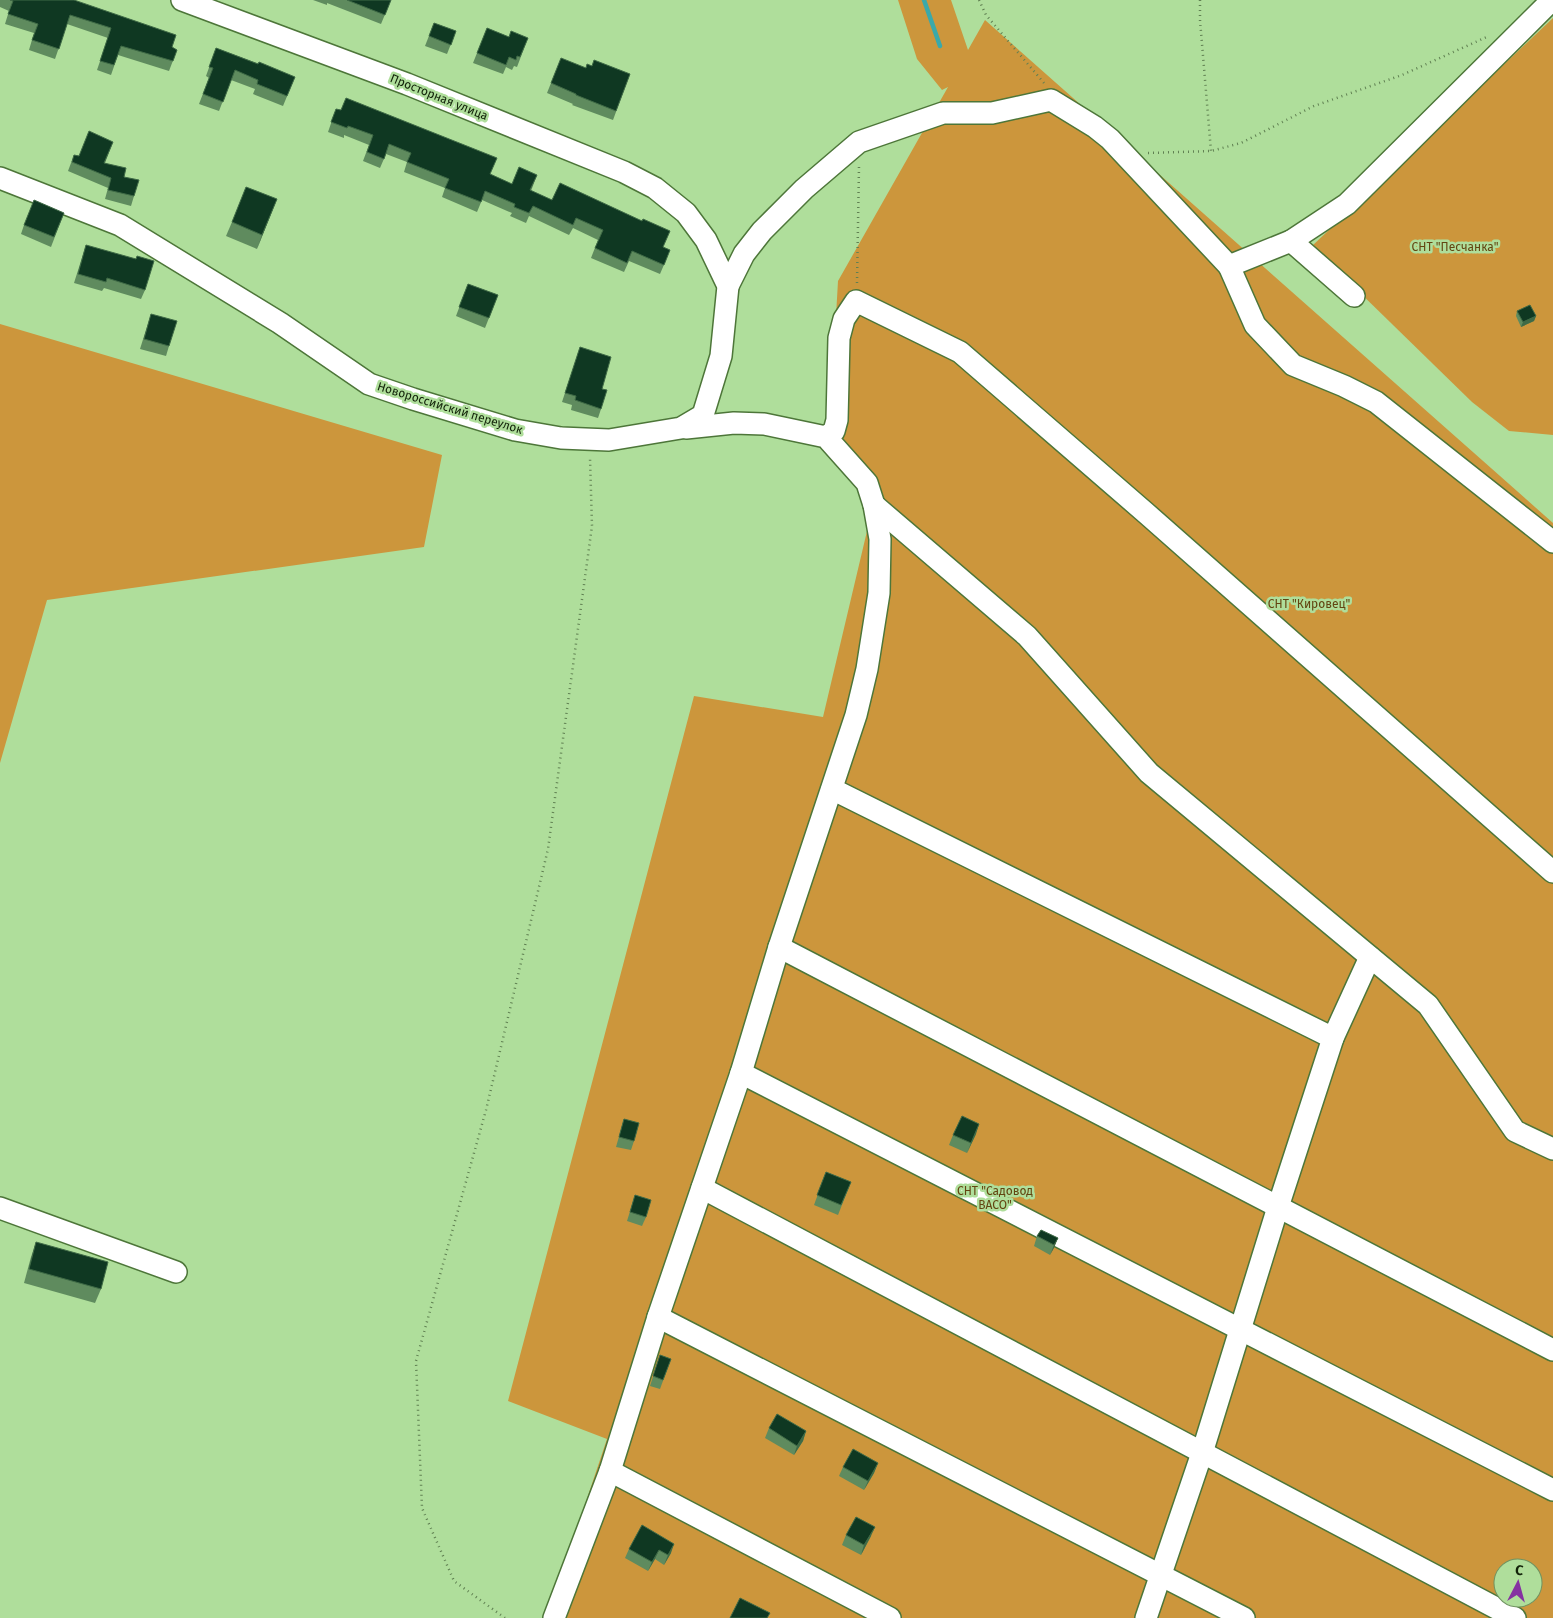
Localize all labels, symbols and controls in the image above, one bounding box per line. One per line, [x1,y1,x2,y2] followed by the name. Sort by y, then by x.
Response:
[388,71,490,123] street label: Просторная улица
[1412,240,1499,254] park label: СНТ "Песчанка"
[376,379,525,437] street label: Новороссийский переулок
[1268,597,1350,611] park label: СНТ "Кировец"
[957,1184,1033,1212] park label: СНТ "Садовод ВАСО"
[1493,1558,1543,1608] north arrow
[1514,1562,1524,1579] text: С

